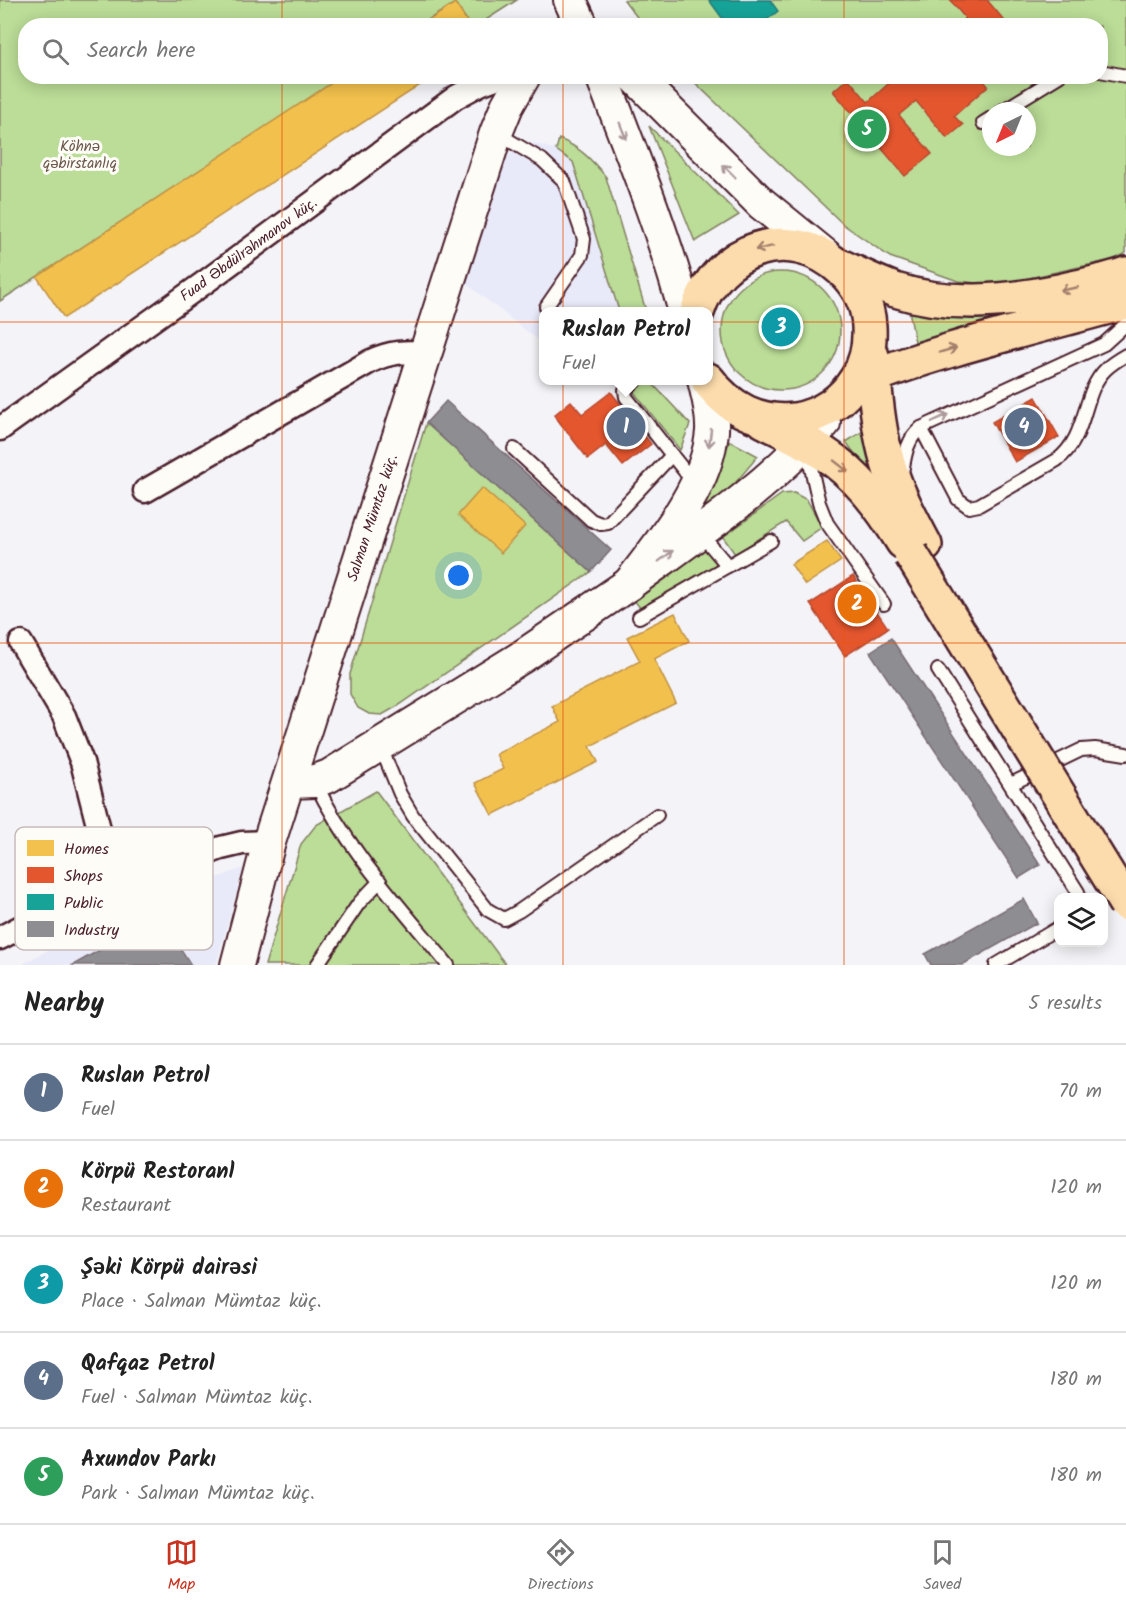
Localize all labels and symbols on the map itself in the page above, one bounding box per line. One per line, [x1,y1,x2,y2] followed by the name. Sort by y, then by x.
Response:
[982,102,1036,156] north arrow
[848,106,886,152] pin: 5
[618,121,629,140] one-way arrow
[43,135,117,176] park label: Köhnə qəbirstanlıq
[721,164,736,179] one-way arrow
[175,192,323,308] street label: Fuad Əbdülrəhmanov küç.
[755,243,774,254] one-way arrow
[1060,284,1080,295] one-way arrow
[762,304,800,350] pin: 3
[938,344,957,355] one-way arrow
[606,404,646,450] pin: 1
[1004,404,1044,450] pin: 4
[931,411,949,423] one-way arrow
[705,428,716,447] one-way arrow
[341,451,405,585] street label: Salman Mümtaz küç.
[833,459,849,472] one-way arrow
[658,550,674,563] one-way arrow
[444,561,473,590] your location
[838,582,876,626] pin: 2
[15,827,213,950] legend
[64,837,109,862] text: Homes
[64,864,103,889] text: Shops
[64,891,104,916] text: Public
[64,918,119,943] text: Industry

